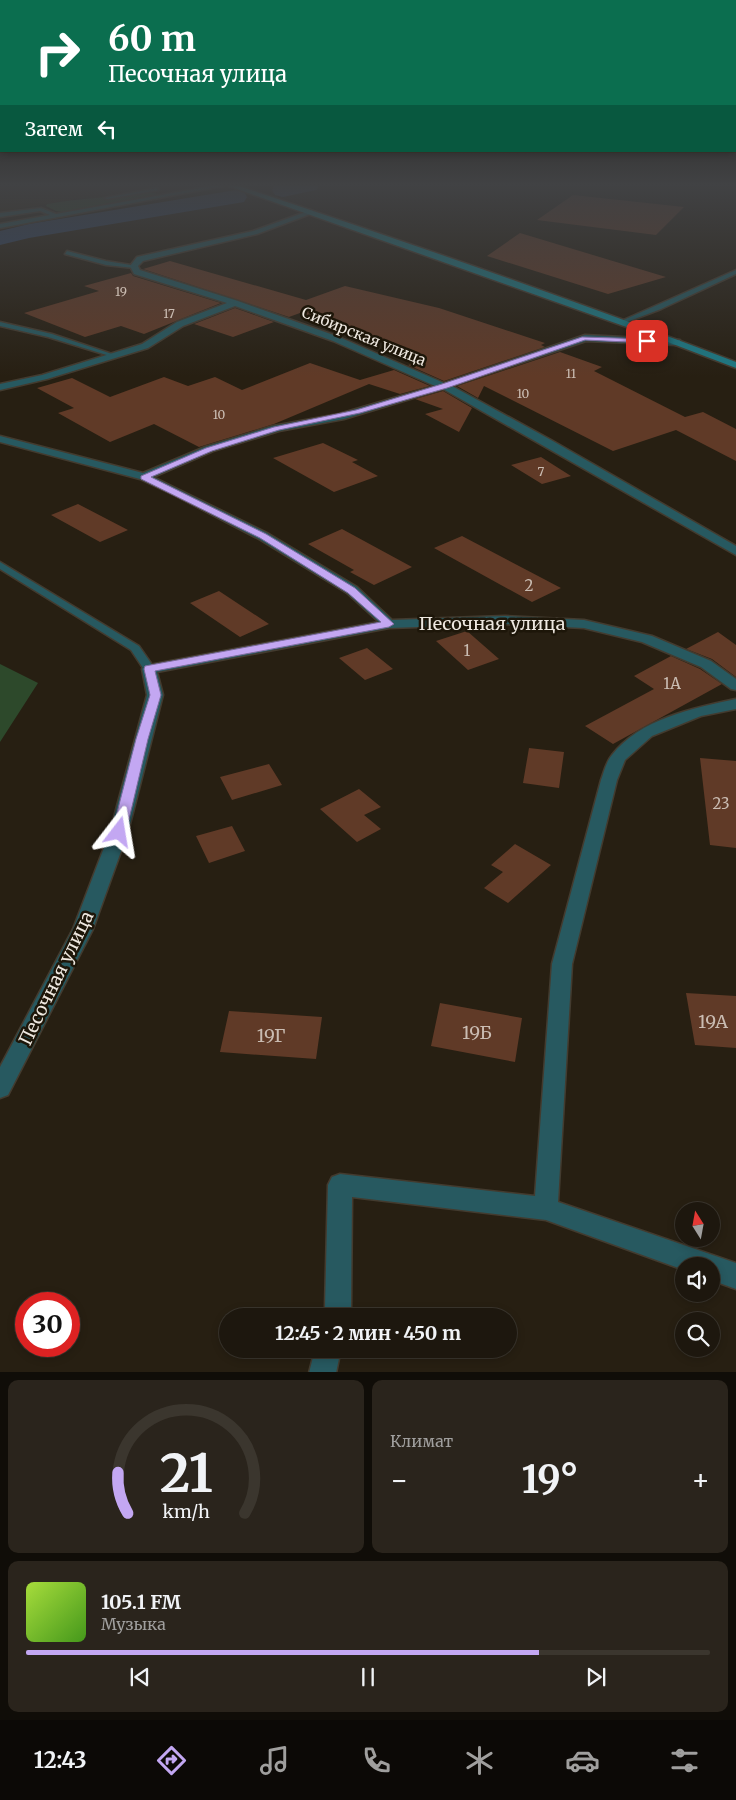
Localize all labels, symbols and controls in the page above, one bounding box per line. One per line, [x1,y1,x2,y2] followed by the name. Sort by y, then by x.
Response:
[108,17,196,61] text: 60 m
[25,20,90,85] icon: right
[108,60,287,88] text: Песочная улица
[93,115,121,143] icon: left
[25,117,83,141] text: Затем
[115,284,127,299] house number: 19
[299,302,429,370] street label: Сибирская улица
[163,306,175,321] house number: 17
[626,320,668,362] pin
[633,327,661,355] icon: arrive
[566,366,577,381] house number: 11
[517,386,530,401] house number: 10
[213,407,226,422] house number: 10
[538,464,545,479] house number: 7
[525,576,534,595] house number: 2
[419,612,566,635] street label: Песочная улица
[464,641,471,660] house number: 1
[663,674,681,693] house number: 1А
[713,794,729,813] house number: 23
[92,805,144,857] position arrow
[14,907,99,1049] street label: Песочная улица
[698,1010,728,1033] house number: 19А
[462,1021,492,1044] house number: 19Б
[257,1024,285,1047] house number: 19Г
[675,1202,720,1248] north arrow
[675,1202,720,1357] map controls
[675,1257,720,1302] button: sound
[15,1292,80,1357] speed limit sign: 30
[675,1312,720,1357] button: search
[275,1321,461,1345] text: 12:45 · 2 мин · 450 m
[390,1431,453,1451] text: Климат
[159,1441,213,1506] text: 21
[522,1456,579,1503] text: 19°
[390,1462,409,1498] text: −
[691,1462,710,1498] text: +
[162,1500,210,1523] text: km/h
[101,1590,181,1614] text: 105.1 FM
[101,1614,166,1634] text: Музыка
[126,1663,154,1691] icon: previous
[354,1663,382,1691] icon: pause
[582,1663,610,1691] icon: next
[154,1743,189,1778] icon: directions
[257,1743,292,1778] icon: music
[359,1743,394,1778] icon: phone
[462,1743,497,1778] icon: climate
[565,1743,600,1778] icon: car
[667,1743,702,1778] icon: filters
[34,1746,87,1774] text: 12:43

